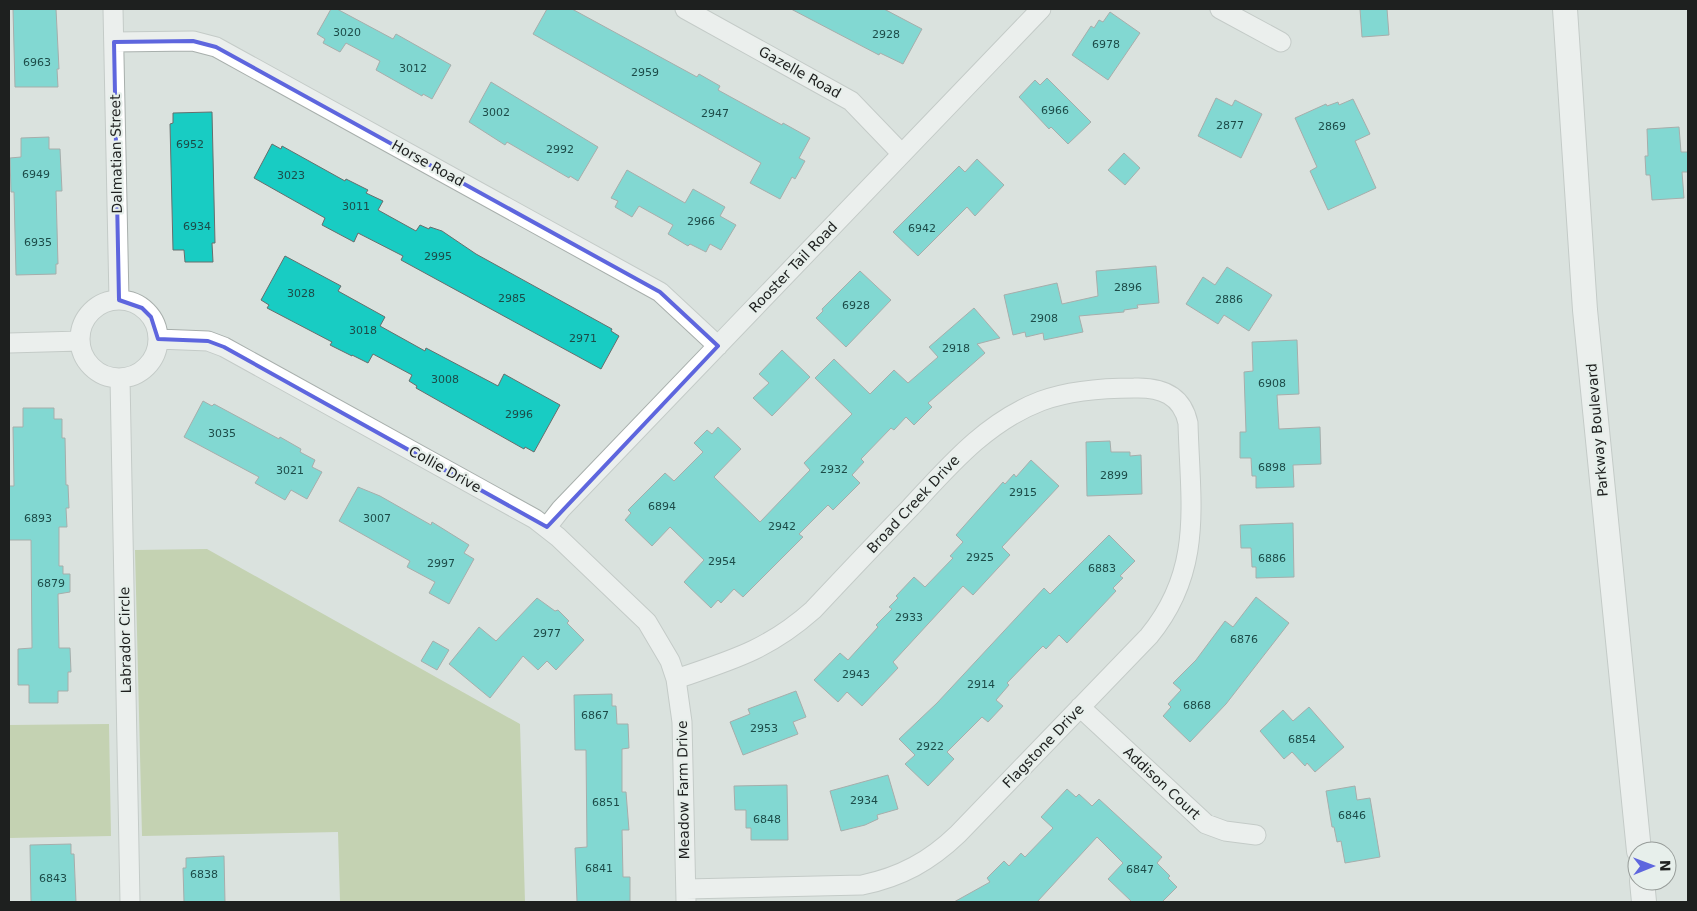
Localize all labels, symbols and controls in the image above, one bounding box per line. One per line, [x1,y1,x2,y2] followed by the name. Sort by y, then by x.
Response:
[333,26,361,39] house number: 3020
[872,28,900,41] house number: 2928
[1092,38,1120,51] house number: 6978
[756,43,844,101] street label: Gazelle Road
[23,56,51,69] house number: 6963
[399,62,427,75] house number: 3012
[631,66,659,79] house number: 2959
[107,94,125,214] street label: Dalmatian Street
[1041,104,1069,117] house number: 6966
[482,106,510,119] house number: 3002
[701,107,729,120] house number: 2947
[1216,119,1244,132] house number: 2877
[1318,120,1346,133] house number: 2869
[389,137,467,189] street label: Horse Road
[176,138,204,151] house number: 6952
[546,143,574,156] house number: 2992
[22,168,50,181] house number: 6949
[277,169,305,182] house number: 3023
[342,200,370,213] house number: 3011
[687,215,715,228] house number: 2966
[746,218,840,316] street label: Rooster Tail Road
[183,220,211,233] house number: 6934
[908,222,936,235] house number: 6942
[24,236,52,249] house number: 6935
[424,250,452,263] house number: 2995
[1114,281,1142,294] house number: 2896
[287,287,315,300] house number: 3028
[498,292,526,305] house number: 2985
[1215,293,1243,306] house number: 2886
[842,299,870,312] house number: 6928
[1030,312,1058,325] house number: 2908
[349,324,377,337] house number: 3018
[569,332,597,345] house number: 2971
[942,342,970,355] house number: 2918
[1583,363,1611,497] street label: Parkway Boulevard
[431,373,459,386] house number: 3008
[1258,377,1286,390] house number: 6908
[505,408,533,421] house number: 2996
[208,427,236,440] house number: 3035
[406,443,484,495] street label: Collie Drive
[864,452,962,556] street label: Broad Creek Drive
[1258,461,1286,474] house number: 6898
[820,463,848,476] house number: 2932
[276,464,304,477] house number: 3021
[1100,469,1128,482] house number: 2899
[1009,486,1037,499] house number: 2915
[648,500,676,513] house number: 6894
[24,512,52,525] house number: 6893
[363,512,391,525] house number: 3007
[768,520,796,533] house number: 2942
[966,551,994,564] house number: 2925
[1258,552,1286,565] house number: 6886
[708,555,736,568] house number: 2954
[427,557,455,570] house number: 2997
[1088,562,1116,575] house number: 6883
[37,577,65,590] house number: 6879
[116,587,134,693] street label: Labrador Circle
[895,611,923,624] house number: 2933
[533,627,561,640] house number: 2977
[1230,633,1258,646] house number: 6876
[842,668,870,681] house number: 2943
[967,678,995,691] house number: 2914
[1183,699,1211,712] house number: 6868
[999,701,1087,791] street label: Flagstone Drive
[581,709,609,722] house number: 6867
[674,720,692,860] street label: Meadow Farm Drive
[750,722,778,735] house number: 2953
[1288,733,1316,746] house number: 6854
[916,740,944,753] house number: 2922
[1120,744,1204,823] street label: Addison Court
[850,794,878,807] house number: 2934
[592,796,620,809] house number: 6851
[1338,809,1366,822] house number: 6846
[753,813,781,826] house number: 6848
[1627,841,1677,891] north arrow
[1657,860,1673,872] text: N
[585,862,613,875] house number: 6841
[1126,863,1154,876] house number: 6847
[190,868,218,881] house number: 6838
[39,872,67,885] house number: 6843

